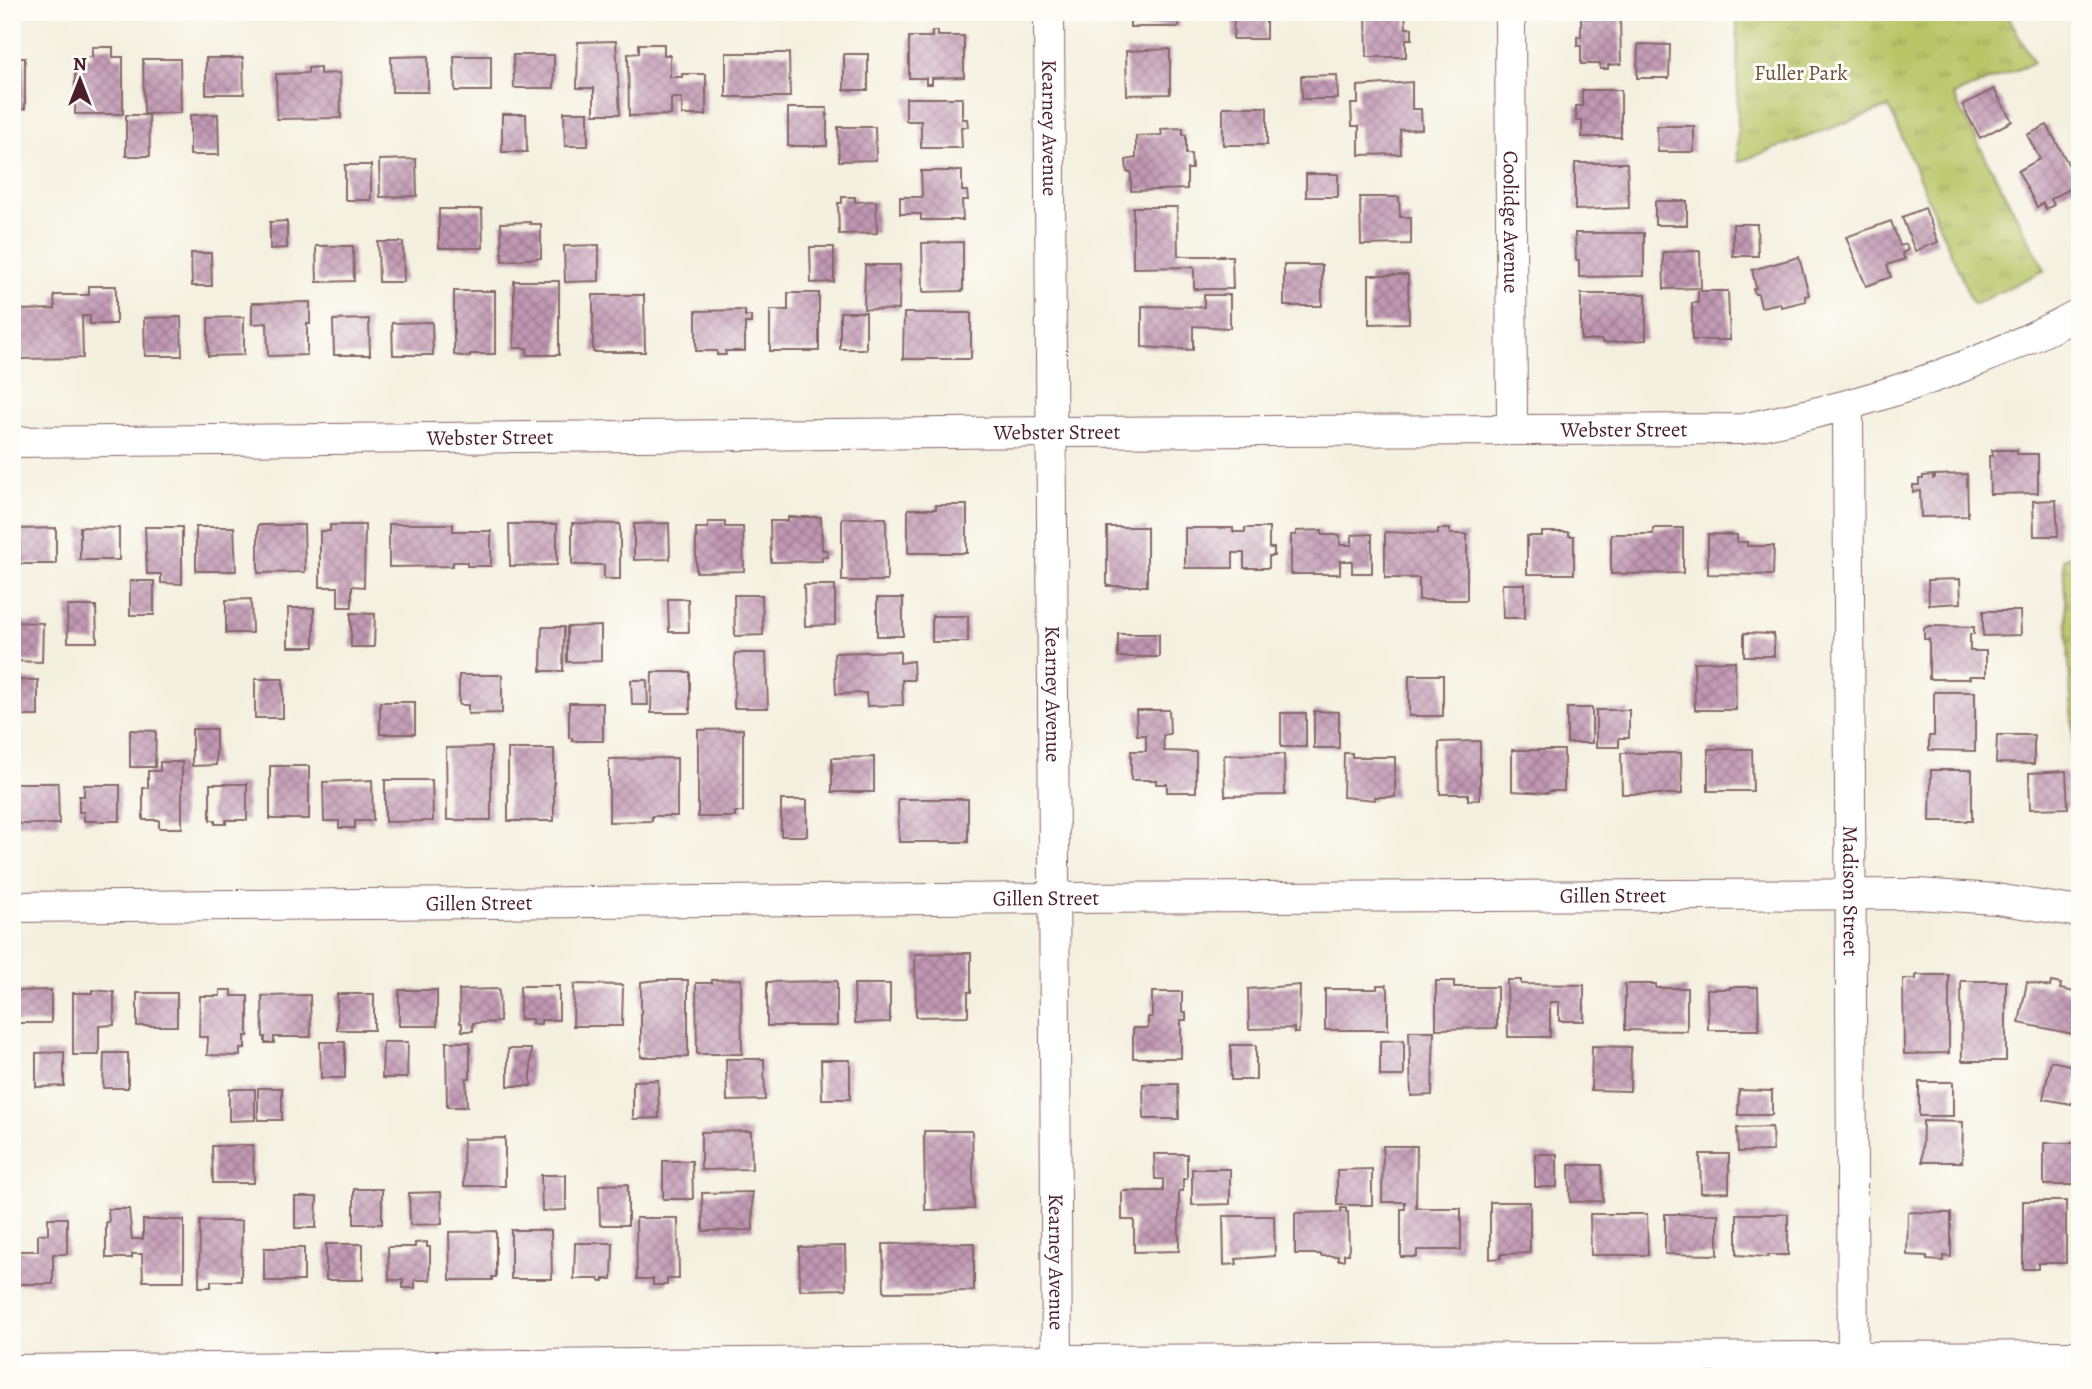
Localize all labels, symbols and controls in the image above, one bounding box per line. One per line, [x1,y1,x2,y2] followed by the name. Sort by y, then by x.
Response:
[46,46,116,116] north arrow
[73,51,87,77] text: N
[1035,59,1064,197] street label: Kearney Avenue
[1754,59,1848,87] park label: Fuller Park
[1497,151,1525,293] street label: Coolidge Avenue
[1559,415,1687,444] street label: Webster Street
[992,418,1120,447] street label: Webster Street
[425,423,554,452] street label: Webster Street
[1039,625,1067,763] street label: Kearney Avenue
[1836,825,1865,957] street label: Madison Street
[1560,881,1666,910] street label: Gillen Street
[993,884,1099,913] street label: Gillen Street
[426,889,532,917] street label: Gillen Street
[1042,1193,1071,1331] street label: Kearney Avenue

